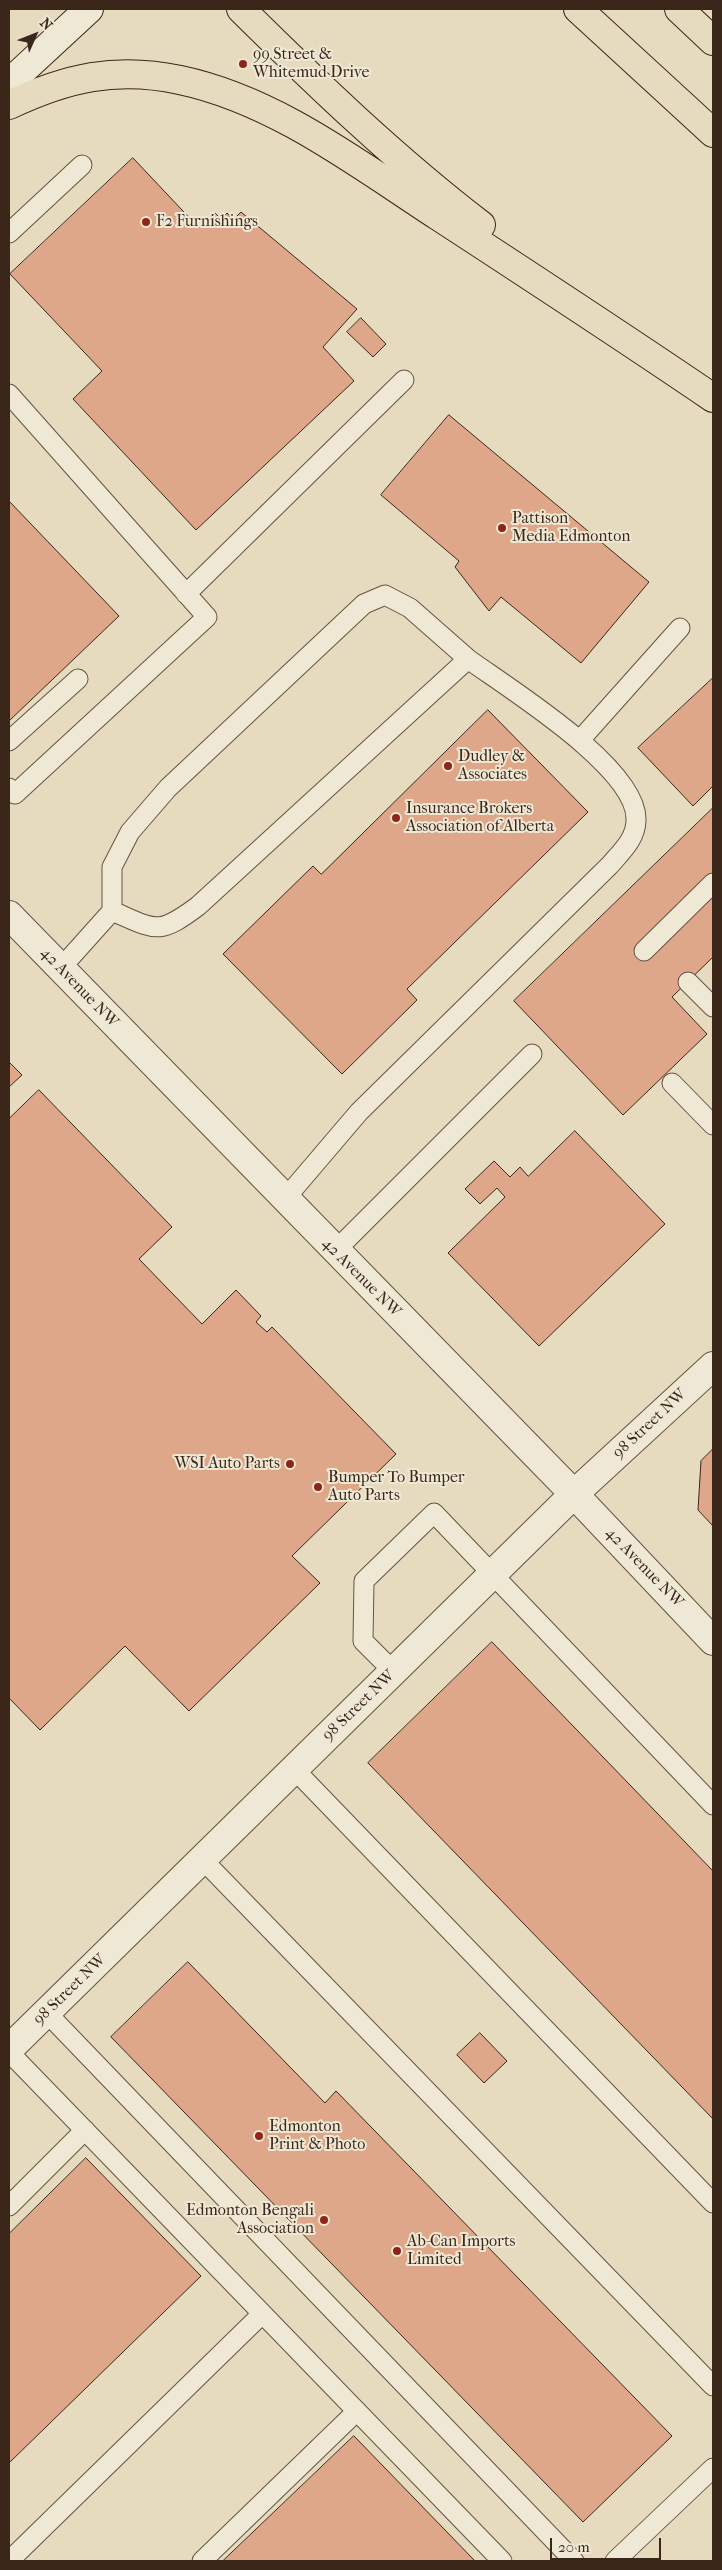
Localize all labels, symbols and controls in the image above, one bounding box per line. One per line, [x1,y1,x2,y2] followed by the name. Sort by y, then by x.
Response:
[10,10,60,60] north arrow
[36,15,56,34] text: N
[253,45,369,83] place label: 99 Street & Whitemud Drive
[237,58,249,70] marker: 99 Street & Whitemud Drive
[156,212,258,232] place label: F2 Furnishings
[140,216,152,228] marker: F2 Furnishings
[512,509,631,547] place label: Pattison Media Edmonton
[496,522,508,534] marker: Pattison Media Edmonton
[458,747,527,785] place label: Dudley & Associates
[442,760,454,772] marker: Dudley & Associates
[406,799,554,837] place label: Insurance Brokers Association of Alberta
[390,812,402,824] marker: Insurance Brokers Association of Alberta
[36,944,122,1032] street label: 42 Avenue NW
[317,1234,405,1322] street label: 42 Avenue NW
[609,1385,691,1463] street label: 98 Street NW
[174,1454,280,1474] place label: WSI Auto Parts
[284,1458,296,1470] marker: WSI Auto Parts
[328,1468,465,1506] place label: Bumper To Bumper Auto Parts
[312,1481,324,1493] marker: Bumper To Bumper Auto Parts
[601,1524,687,1612] street label: 42 Avenue NW
[319,1667,399,1745] street label: 98 Street NW
[30,1951,110,2029] street label: 98 Street NW
[269,2117,365,2155] place label: Edmonton Print & Photo
[253,2130,265,2142] marker: Edmonton Print & Photo
[186,2201,314,2239] place label: Edmonton Bengali Association
[318,2214,330,2226] marker: Edmonton Bengali Association
[407,2232,516,2270] place label: Ab-Can Imports Limited
[391,2245,403,2257] marker: Ab-Can Imports Limited
[552,2528,663,2560] scale bar
[558,2538,590,2556] text: 20 m

